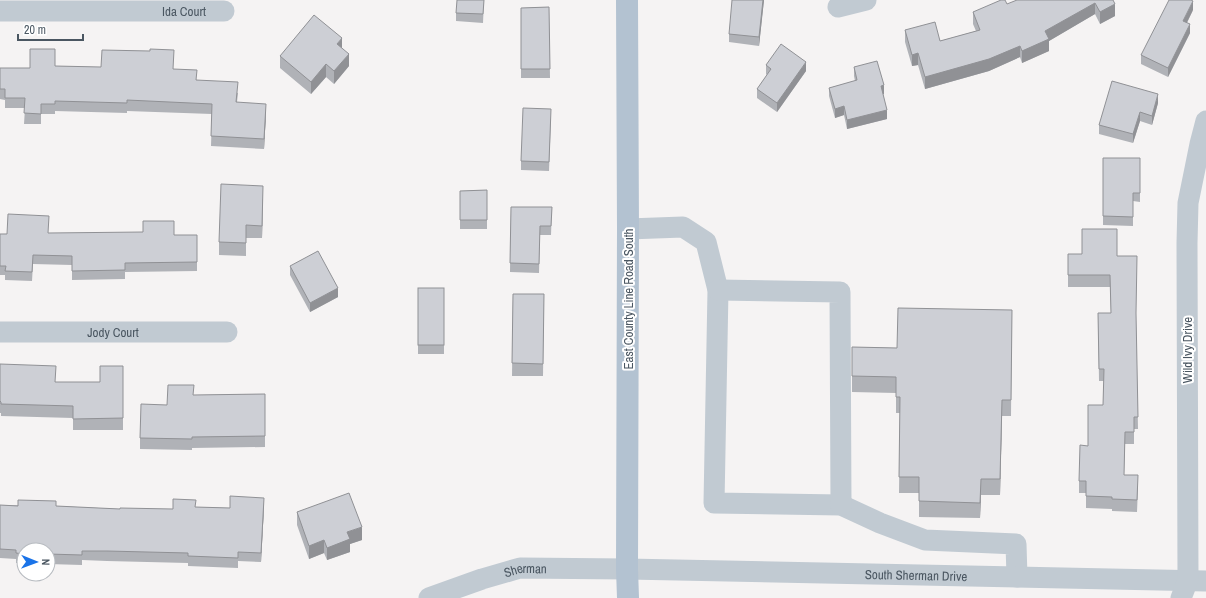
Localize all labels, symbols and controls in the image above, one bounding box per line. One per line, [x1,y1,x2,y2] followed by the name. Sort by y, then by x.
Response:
[162,3,206,20] street label: Ida Court
[18,16,83,42] scale bar
[24,22,46,38] text: 20 m
[620,228,637,370] street label: East County Line Road South
[1179,317,1196,383] street label: Wild Ivy Drive
[87,324,139,341] street label: Jody Court
[16,542,56,582] north arrow
[39,559,53,566] text: N
[502,559,547,581] street label: Sherman
[865,565,968,585] street label: South Sherman Drive

